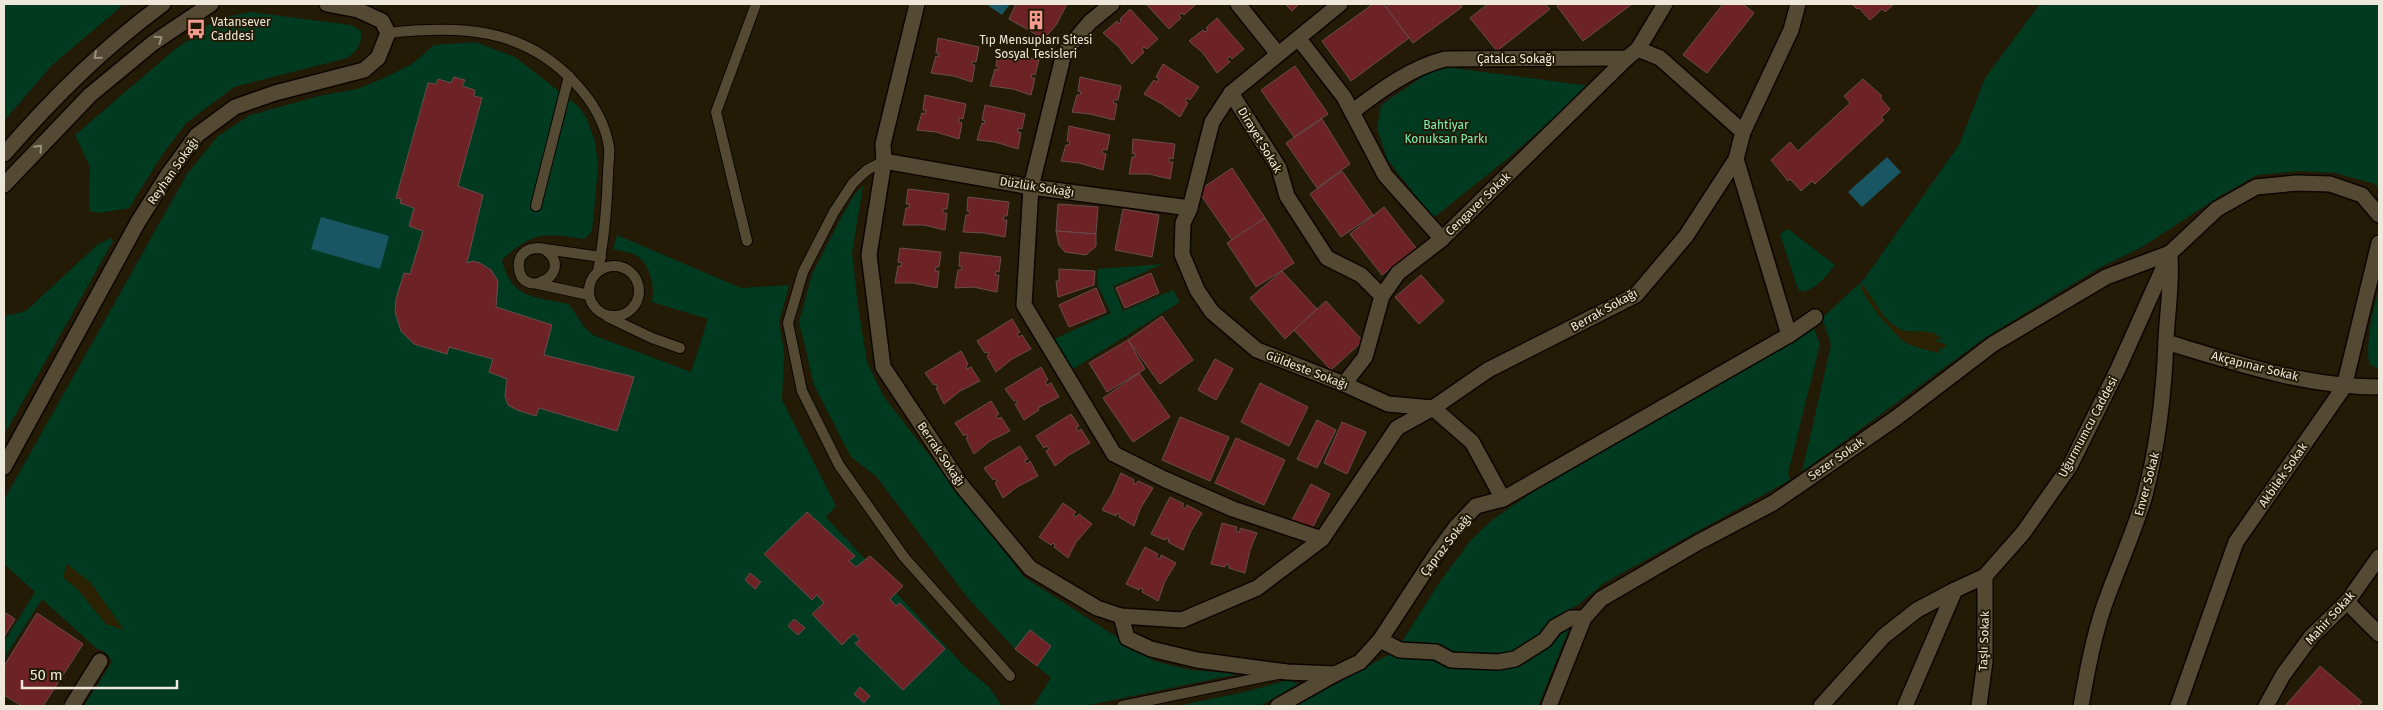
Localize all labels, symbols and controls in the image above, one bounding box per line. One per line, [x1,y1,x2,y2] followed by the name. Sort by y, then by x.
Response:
[1025,9,1047,31] building icon: Tıp Mensupları Sitesi Sosyal Tesisleri
[211,15,271,43] place label: Vatansever Caddesi
[185,18,207,40] bus stop icon: Vatansever Caddesi
[980,33,1092,61] place label: Tıp Mensupları Sitesi Sosyal Tesisleri
[153,37,162,45] one-way arrow
[94,50,103,59] one-way arrow
[1477,52,1555,66] street label: Çatalca Sokağı
[1235,105,1285,176] street label: Dirayet Sokak
[1404,118,1488,146] park label: Bahtiyar Konuksan Parkı
[145,135,201,207] street label: Reyhan Sokağı
[33,145,42,154] one-way arrow
[1443,169,1514,238] street label: Cengaver Sokak
[999,174,1075,200] street label: Düzlük Sokağı
[1568,286,1640,334] street label: Berrak Sokağı
[1264,348,1350,392] street label: Güldeste Sokağı
[2210,348,2301,384] street label: Akçapınar Sokak
[2056,374,2120,480] street label: Uğurmumcu Caddesi
[914,419,968,489] street label: Berrak Sokağı
[1805,434,1867,483] street label: Sezer Sokak
[2256,440,2311,510] street label: Akbilek Sokak
[2132,450,2162,518] street label: Enver Sokak
[1417,511,1475,579] street label: Çapraz Sokağı
[2303,588,2358,647] street label: Mahir Sokak
[1976,610,1992,671] street label: Taşlı Sokak
[22,658,178,690] scale bar
[30,666,63,684] text: 50 m

